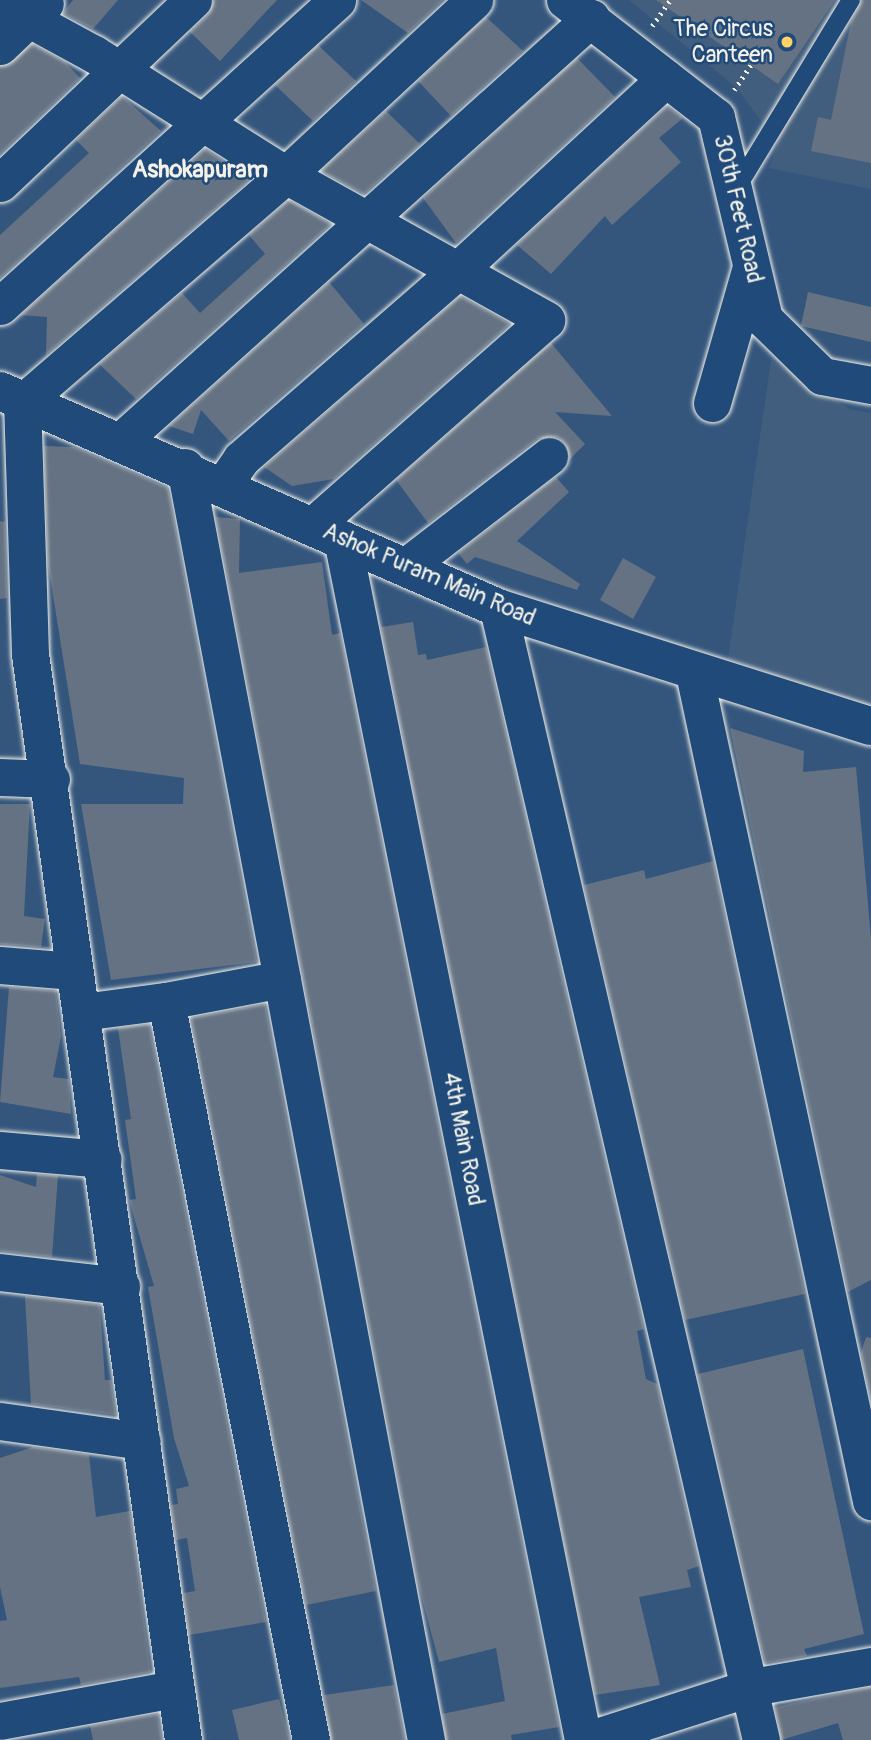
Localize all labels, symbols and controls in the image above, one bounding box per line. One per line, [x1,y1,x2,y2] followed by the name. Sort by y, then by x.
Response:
[673,15,773,69] place label: The Circus Canteen
[779,34,795,50] marker: The Circus Canteen
[708,132,768,286] street label: 30th Feet Road
[132,156,268,184] district label: Ashokapuram
[319,518,539,632] street label: Ashok Puram Main Road
[437,1070,489,1208] street label: 4th Main Road

